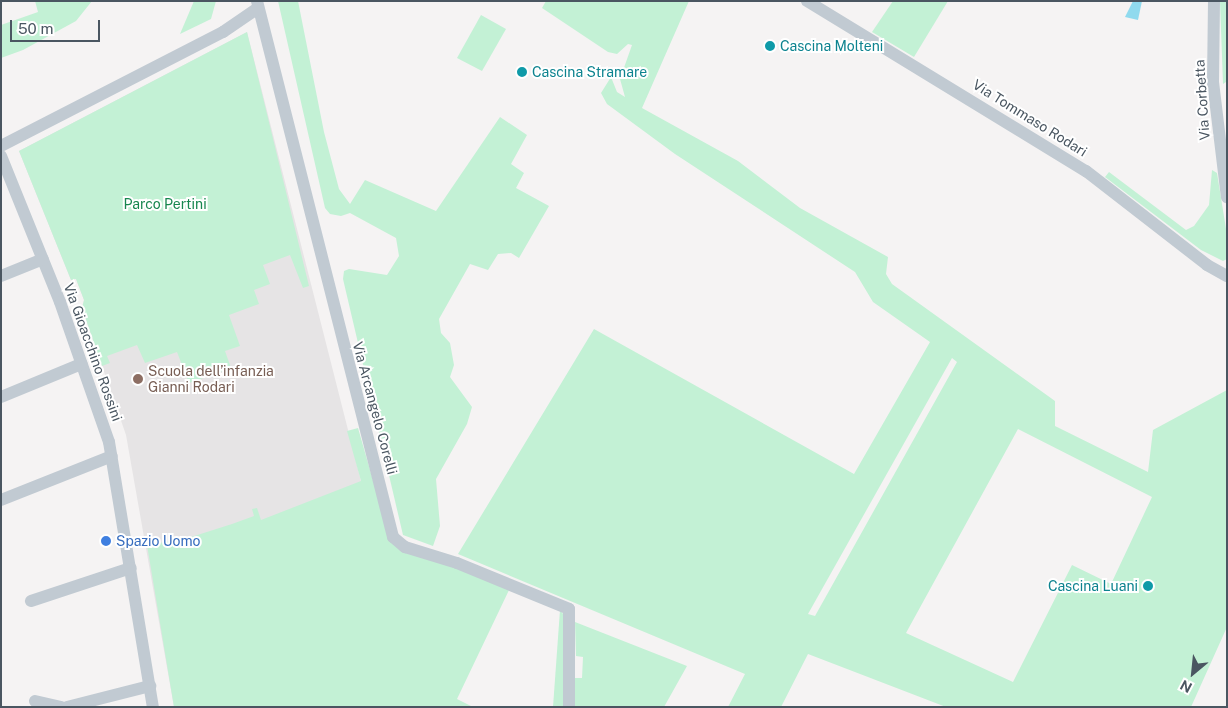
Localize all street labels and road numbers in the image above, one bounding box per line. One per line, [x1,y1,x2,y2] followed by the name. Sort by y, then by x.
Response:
[1191,59,1213,141] street label: Via Corbetta
[970,76,1090,160] street label: Via Tommaso Rodari
[60,281,126,423] street label: Via Gioacchino Rossini
[349,340,401,476] street label: Via Arcangelo Corelli

